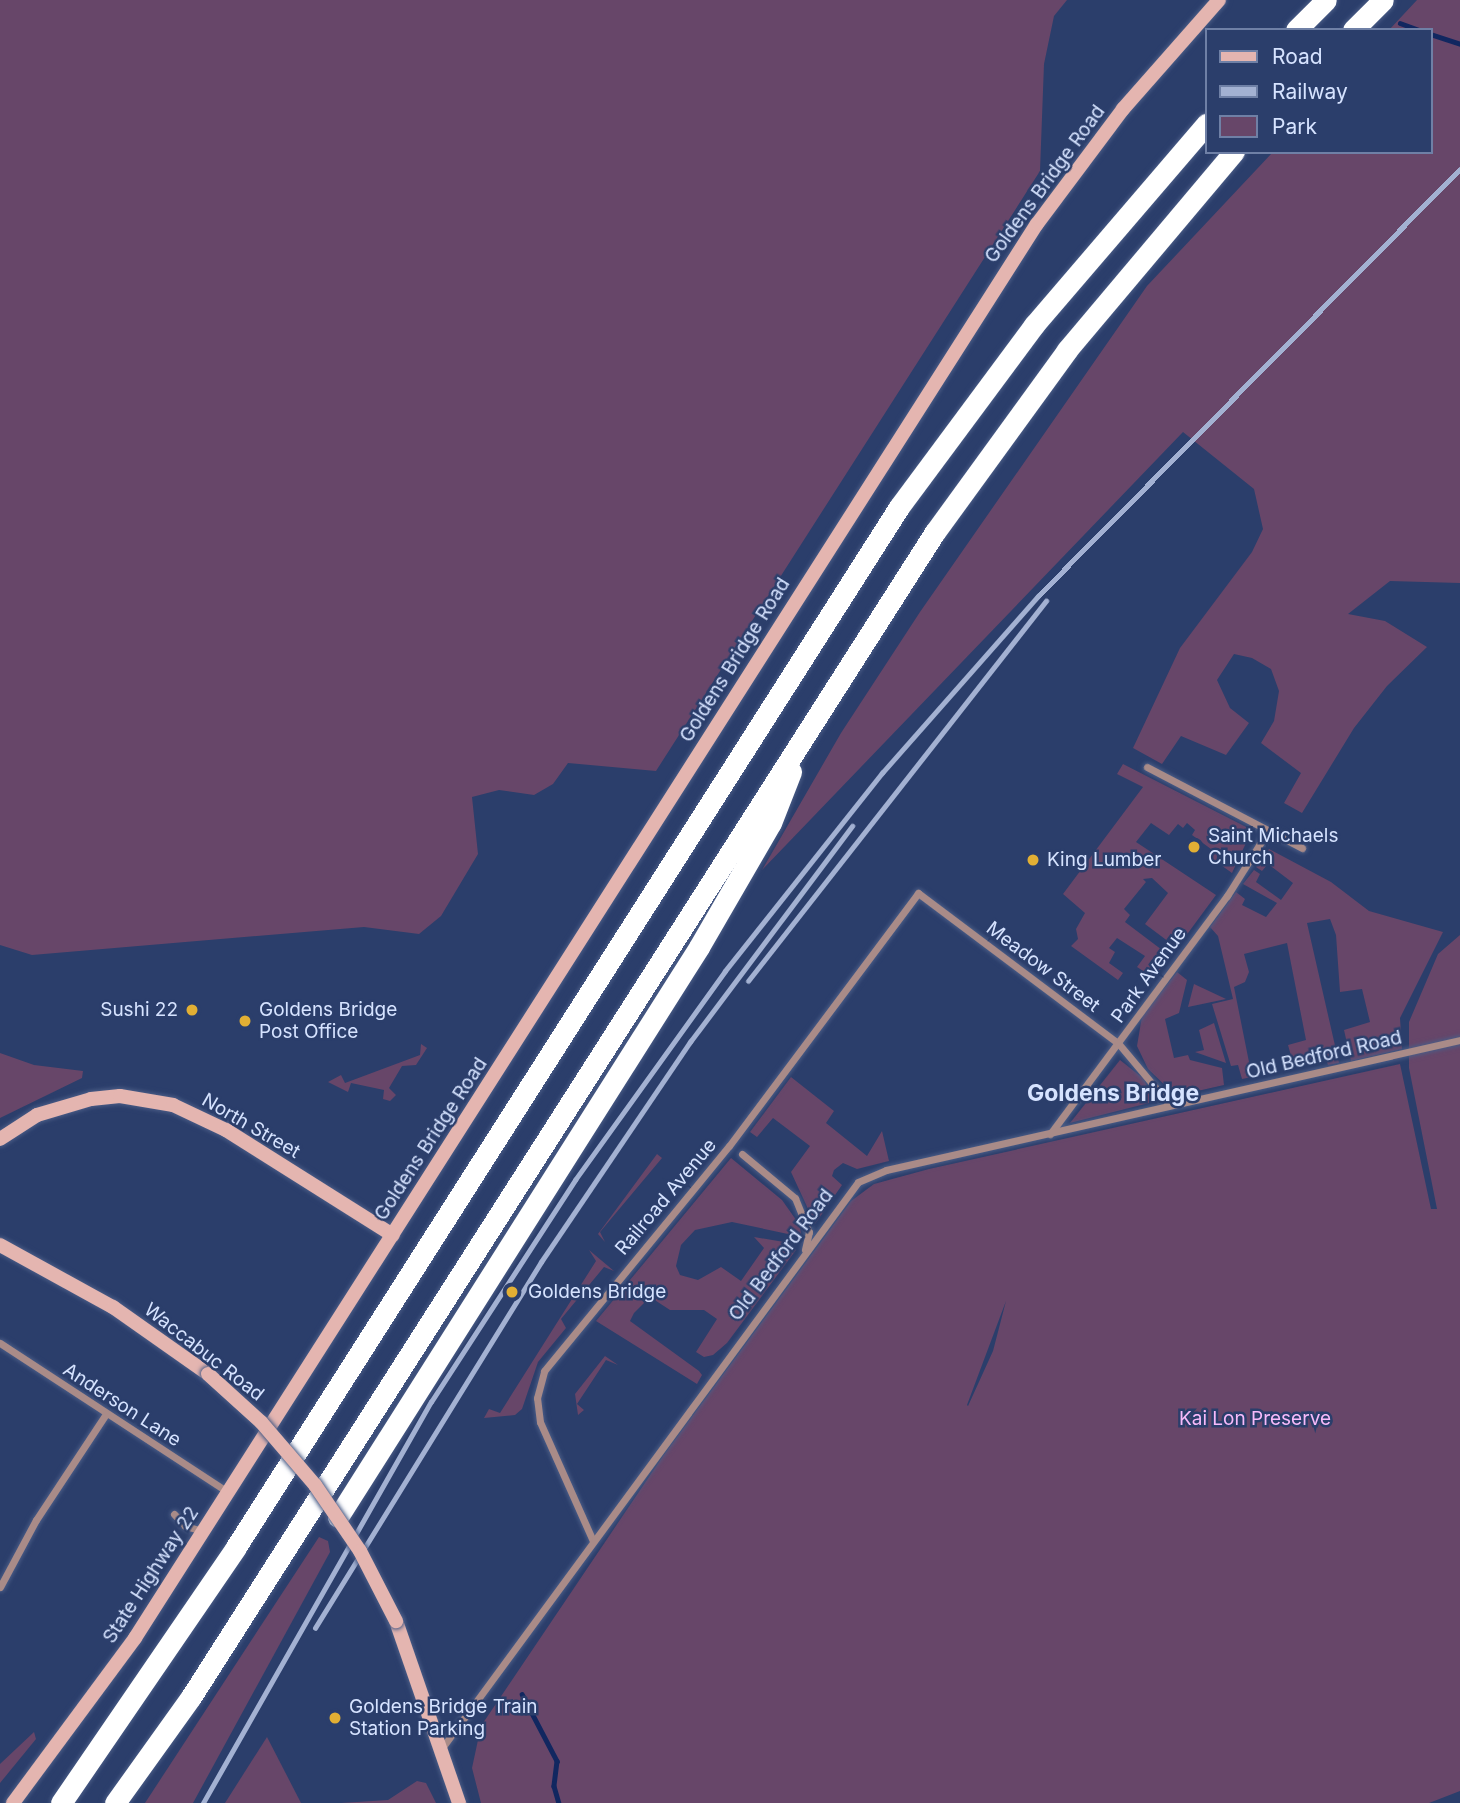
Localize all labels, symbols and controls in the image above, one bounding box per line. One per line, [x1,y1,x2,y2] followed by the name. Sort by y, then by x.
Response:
[1204,28,1432,154] legend
[1272,44,1323,69] text: Road
[1272,79,1348,104] text: Railway
[980,101,1110,267] street label: Goldens Bridge Road
[1272,114,1317,139] text: Park
[675,574,795,746] street label: Goldens Bridge Road
[1208,825,1338,869] place label: Saint Michaels Church
[1186,839,1202,855] marker: Saint Michaels Church
[1047,849,1161,871] place label: King Lumber
[1025,852,1041,868] marker: King Lumber
[982,917,1104,1017] street label: Meadow Street
[1107,923,1191,1027] street label: Park Avenue
[100,999,178,1021] place label: Sushi 22
[259,999,397,1043] place label: Goldens Bridge Post Office
[184,1002,200,1018] marker: Sushi 22
[237,1013,253,1029] marker: Goldens Bridge Post Office
[1244,1026,1404,1084] street label: Old Bedford Road
[370,1053,492,1225] street label: Goldens Bridge Road
[1027,1079,1199,1107] district label: Goldens Bridge
[198,1089,304,1163] street label: North Street
[611,1134,721,1260] street label: Railroad Avenue
[724,1185,838,1325] street label: Old Bedford Road
[528,1281,666,1303] place label: Goldens Bridge
[502,1282,522,1302] marker: Goldens Bridge
[140,1298,268,1406] street label: Waccabuc Road
[59,1358,185,1452] street label: Anderson Lane
[1179,1408,1331,1430] park label: Kai Lon Preserve
[98,1502,204,1648] street label: State Highway 22
[349,1696,538,1740] place label: Goldens Bridge Train Station Parking
[327,1710,343,1726] marker: Goldens Bridge Train Station Parking

